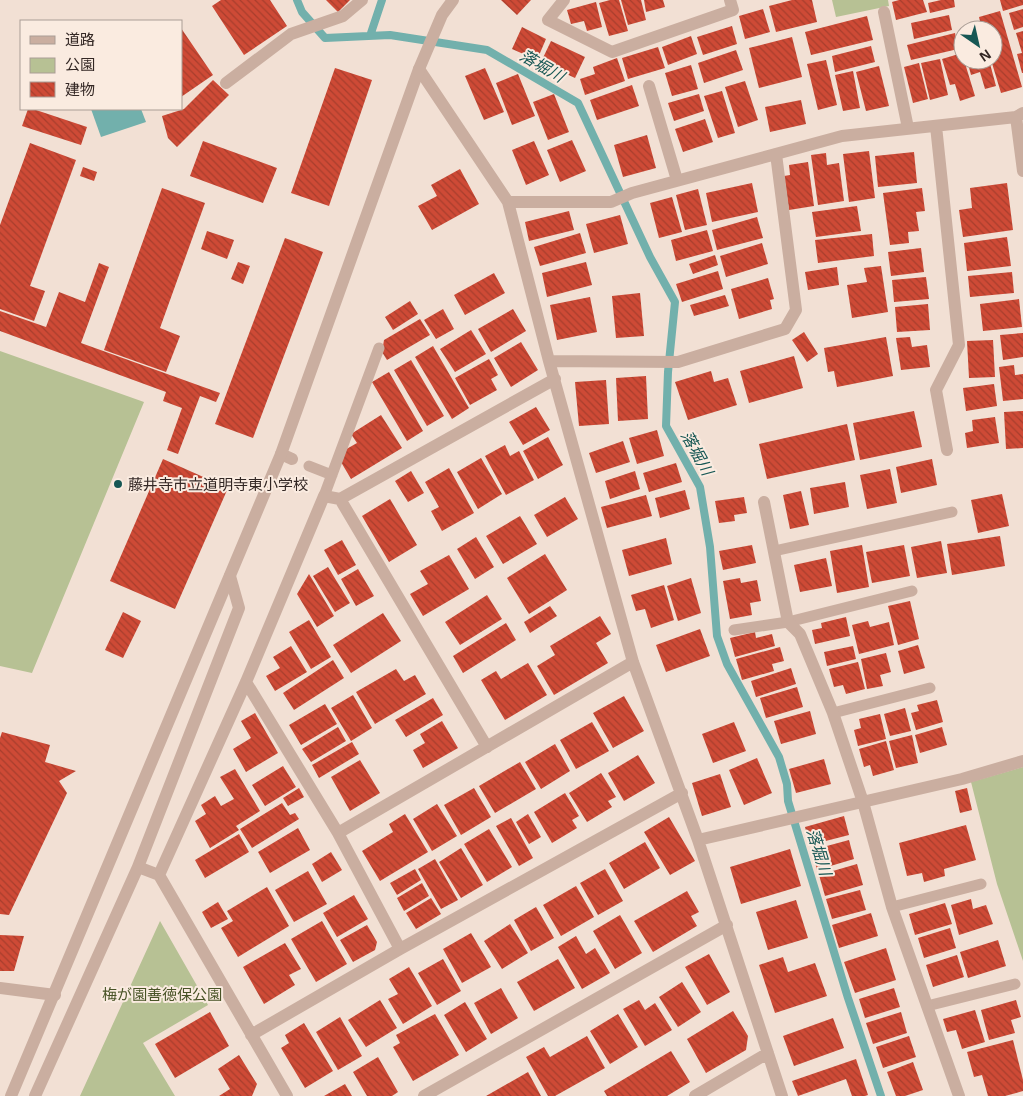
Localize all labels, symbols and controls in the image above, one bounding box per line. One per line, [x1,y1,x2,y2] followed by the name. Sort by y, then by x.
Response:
[20,20,182,110] legend
[953,20,1003,70] north arrow
[65,31,95,48] text: 道路
[977,46,994,65] text: N
[517,47,569,86] water label: 落堀川
[65,56,95,73] text: 公園
[65,81,95,98] text: 建物
[678,428,717,480] water label: 落堀川
[128,476,308,493] place label: 藤井寺市立道明寺東小学校
[112,478,124,490] marker: 藤井寺市立道明寺東小学校
[804,827,835,879] water label: 落堀川
[102,986,222,1003] park label: 梅が園善徳保公園

